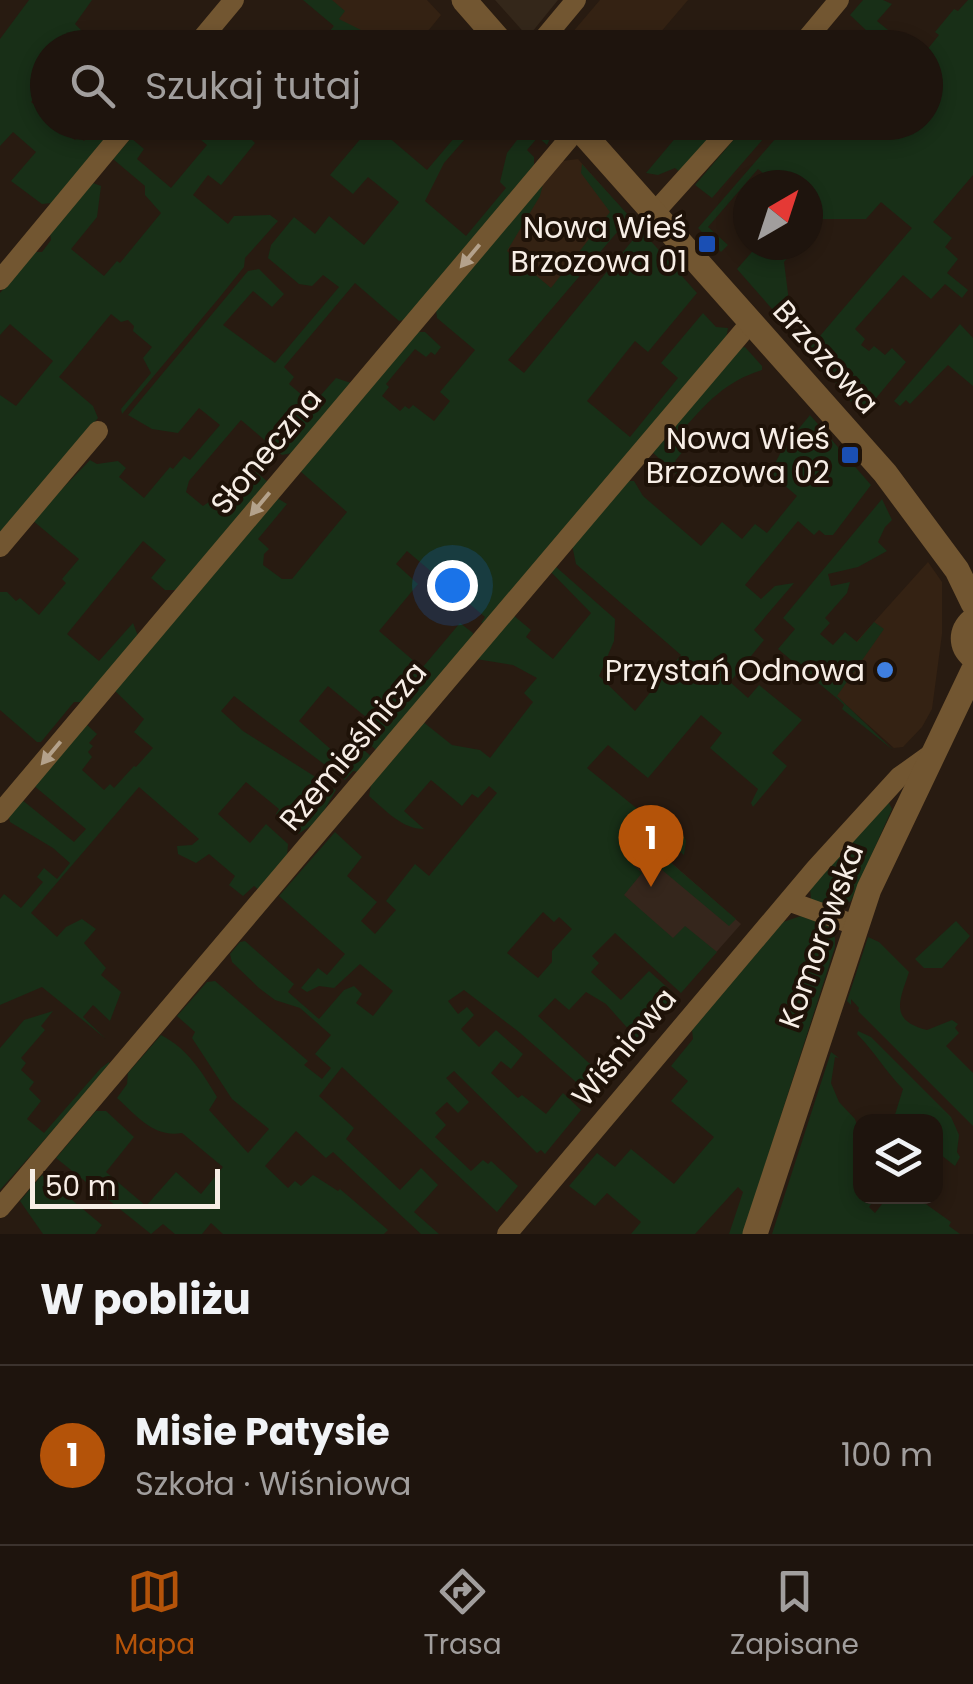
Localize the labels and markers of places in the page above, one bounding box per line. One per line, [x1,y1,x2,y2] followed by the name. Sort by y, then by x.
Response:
[510,206,687,283] place label: Nowa Wieś Brzozowa 01
[696,233,718,255] marker: Nowa Wieś Brzozowa 01
[646,417,830,494] place label: Nowa Wieś Brzozowa 02
[839,444,861,466] marker: Nowa Wieś Brzozowa 02
[605,649,865,692] place label: Przystań Odnowa
[874,659,896,681] marker: Przystań Odnowa
[618,804,684,887] pin: 1

